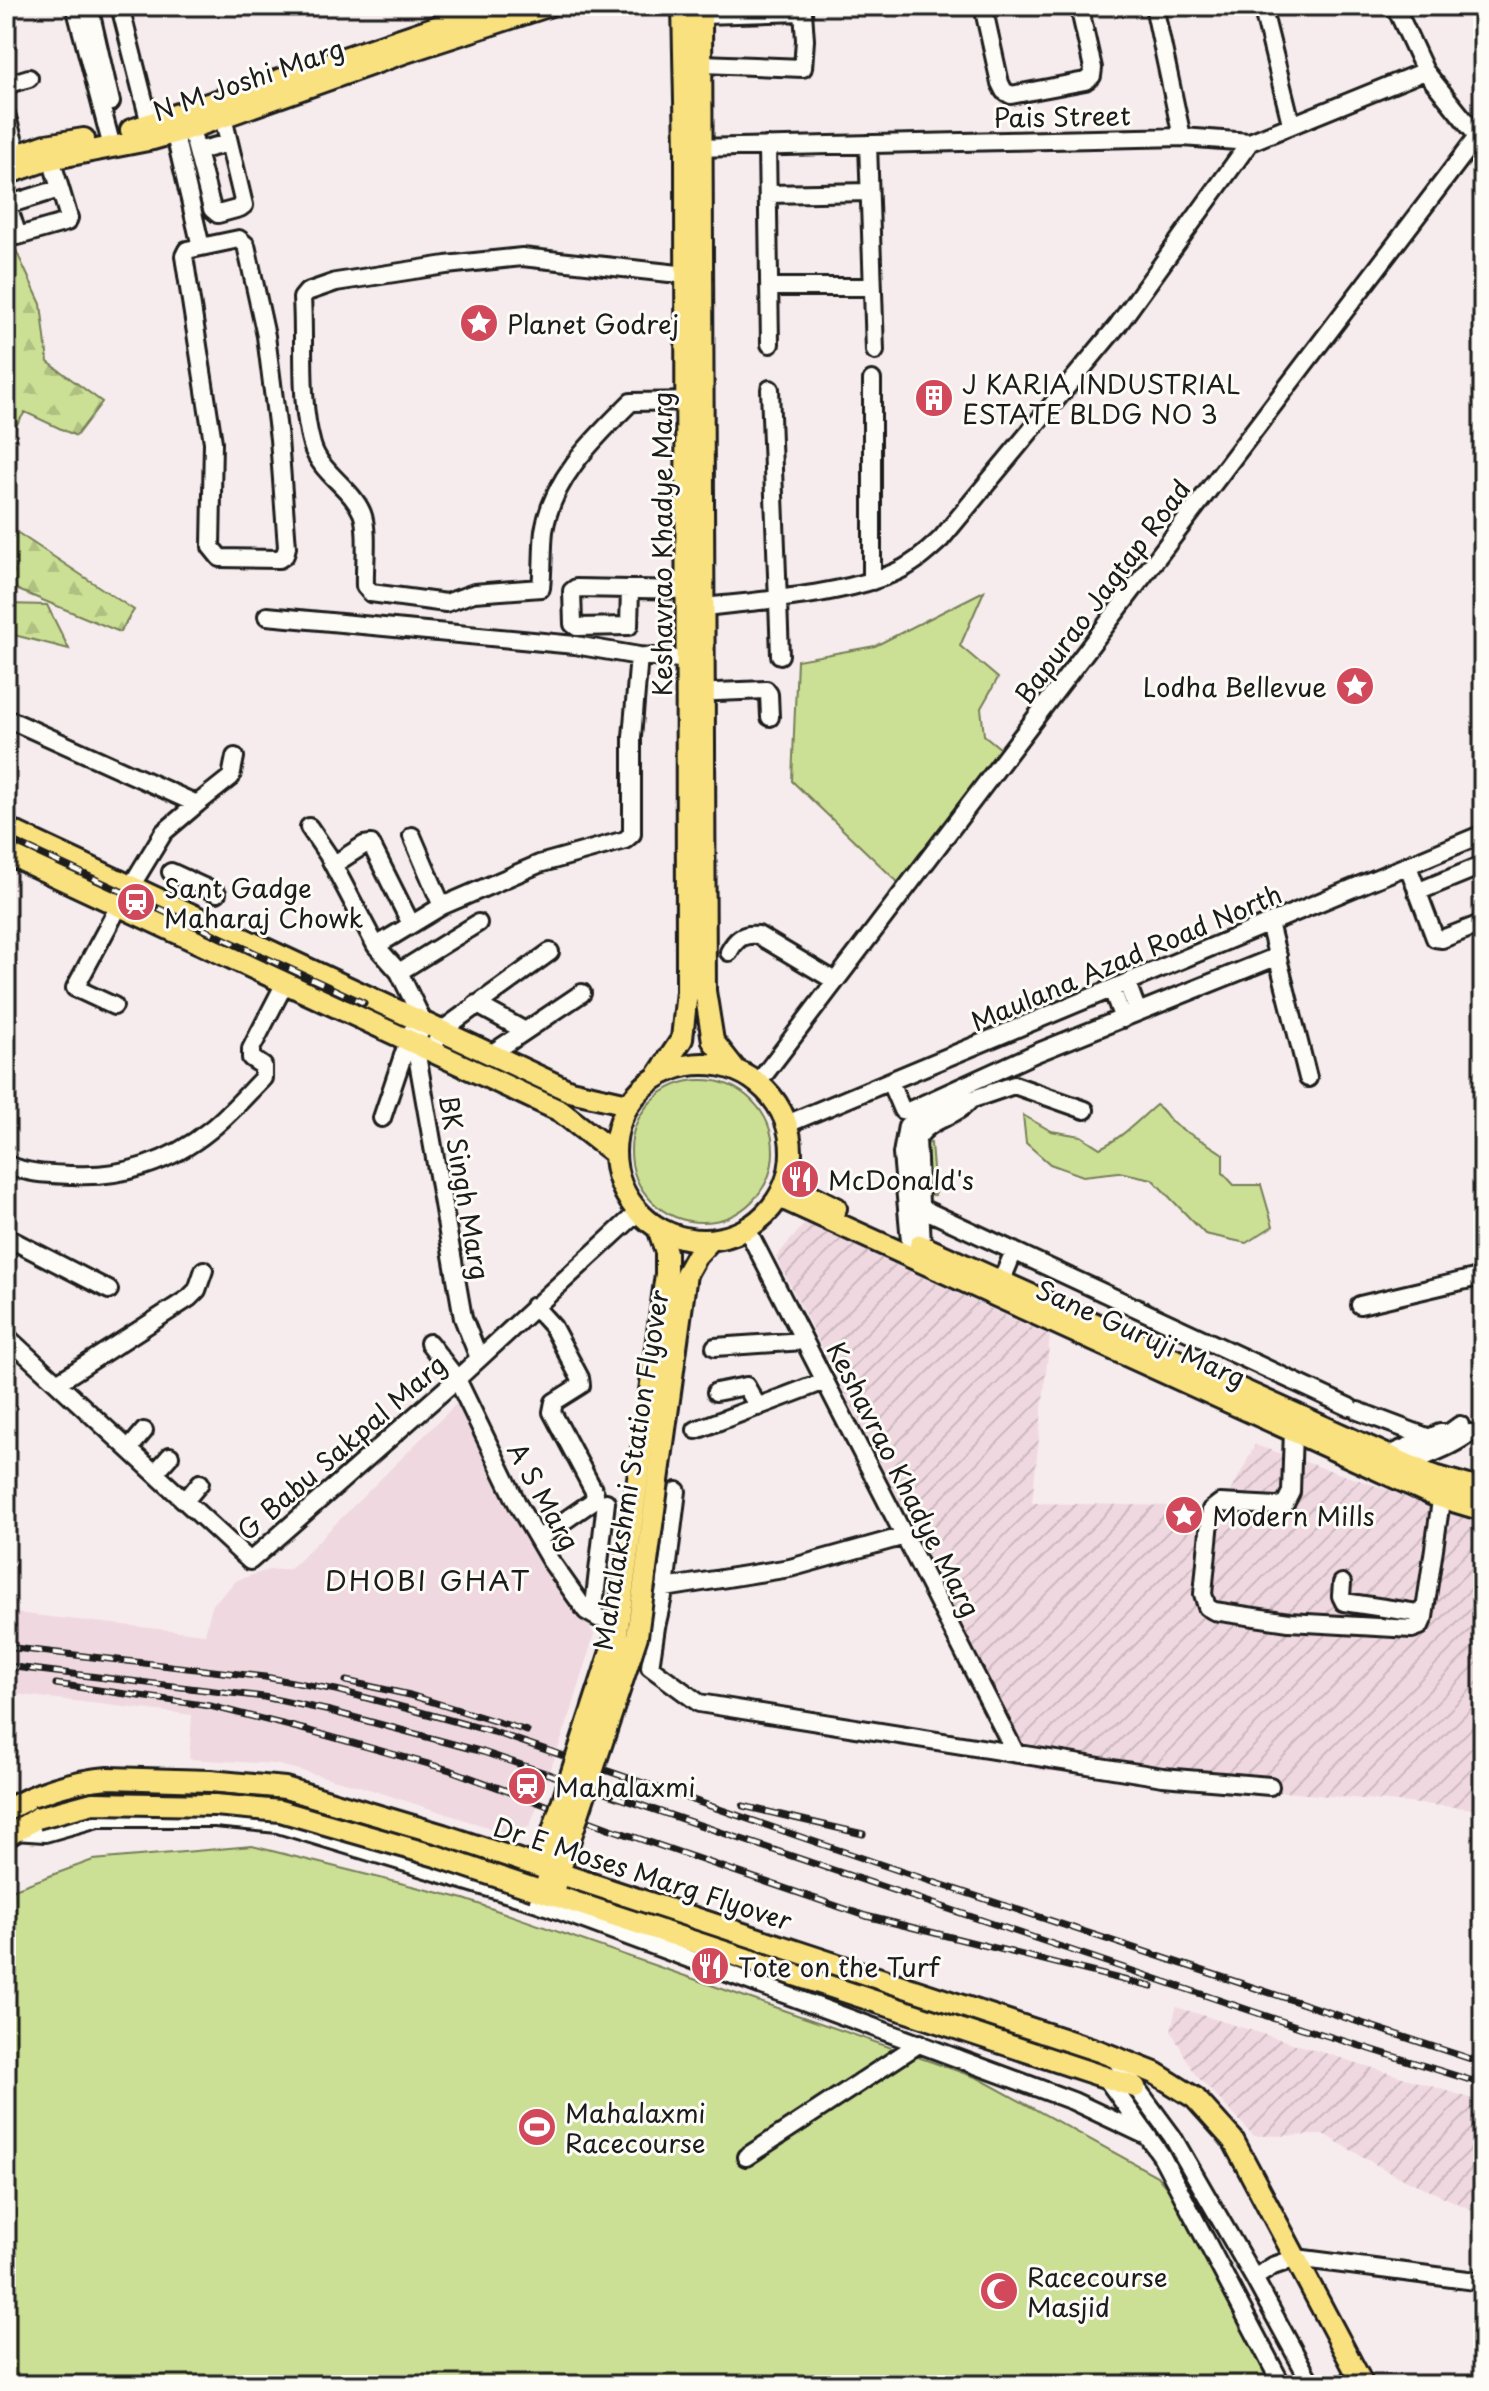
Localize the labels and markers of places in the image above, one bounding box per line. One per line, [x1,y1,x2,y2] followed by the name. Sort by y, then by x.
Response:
[458,302,500,344] place icon: Planet Godrej
[507,304,679,343] place label: Planet Godrej
[962,364,1240,433] place label: J KARIA INDUSTRIAL ESTATE BLDG NO 3
[913,377,955,419] building icon: J KARIA INDUSTRIAL ESTATE BLDG NO 3
[1334,665,1376,707] place icon: Lodha Bellevue
[1143,667,1327,706] place label: Lodha Bellevue
[164,868,364,937] place label: Sant Gadge Maharaj Chowk
[115,881,157,923] station icon: Sant Gadge Maharaj Chowk
[779,1158,821,1200] restaurant icon: McDonald's
[828,1160,974,1199] place label: McDonald's
[1163,1494,1205,1536] place icon: Modern Mills
[1212,1496,1375,1535] place label: Modern Mills
[506,1765,548,1807] station icon: Mahalaxmi
[555,1767,696,1806] place label: Mahalaxmi
[689,1945,731,1987] restaurant icon: Tote on the Turf
[738,1947,942,1986] place label: Tote on the Turf
[565,2093,706,2162] place label: Mahalaxmi Racecourse
[516,2106,558,2148] sports icon: Mahalaxmi Racecourse
[1027,2257,1168,2326] place label: Racecourse Masjid
[978,2270,1020,2312] mosque icon: Racecourse Masjid

